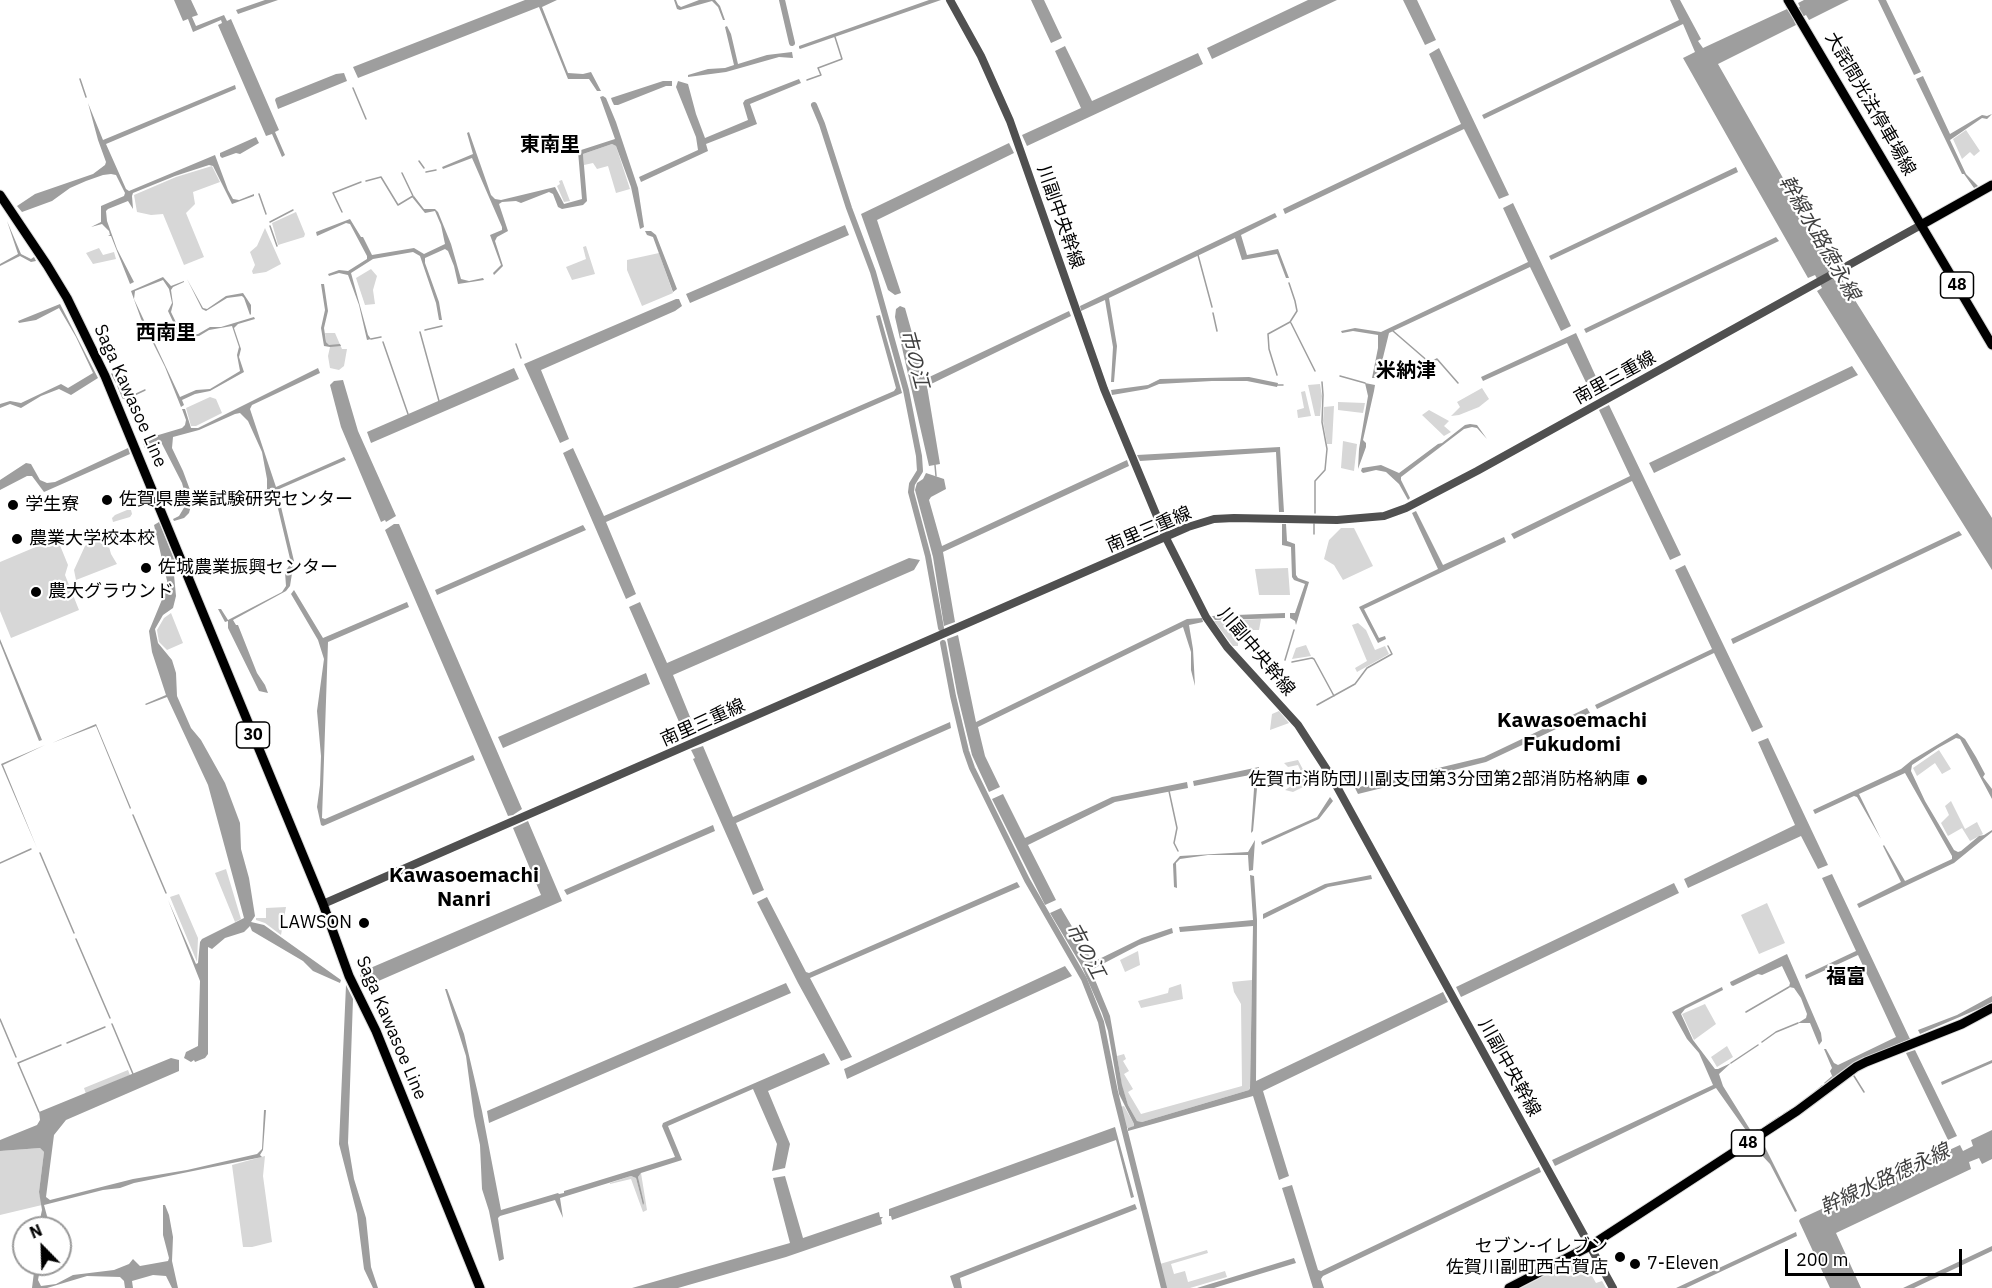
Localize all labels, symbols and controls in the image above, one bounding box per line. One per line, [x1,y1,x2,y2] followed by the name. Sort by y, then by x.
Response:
[1820,28,1920,180] street label: 大詫間光法停車場線
[520,133,580,157] district label: 東南里
[1032,162,1088,272] street label: 川副中央幹線
[1774,171,1864,305] water label: 幹線水路徳永線
[1940,272,1974,298] road number: 48
[89,321,171,471] street label: Saga Kawasoe Line
[136,321,196,345] district label: 西南里
[895,327,933,391] water label: 市の江
[1570,347,1660,409] street label: 南里三重線
[1376,359,1436,383] district label: 米納津
[119,489,353,511] place label: 佐賀県農業試験研究センター
[100,493,114,507] marker: 佐賀県農業試験研究センター
[25,494,79,516] place label: 学生寮
[6,498,20,512] marker: 学生寮
[1103,502,1195,558] street label: 南里三重線
[29,528,155,550] place label: 農業大学校本校
[10,532,24,546] marker: 農業大学校本校
[158,557,338,579] place label: 佐城農業振興センター
[139,561,153,575] marker: 佐城農業振興センター
[48,581,174,603] place label: 農大グラウンド
[29,585,43,599] marker: 農大グラウンド
[1213,604,1299,700] street label: 川副中央幹線
[657,695,749,751] street label: 南里三重線
[1497,708,1647,758] district label: Kawasoemachi Fukudomi
[236,722,270,748] road number: 30
[1248,769,1630,791] place label: 佐賀市消防団川副支団第3分団第2部消防格納庫
[1635,773,1649,787] marker: 佐賀市消防団川副支団第3分団第2部消防格納庫
[389,863,539,913] district label: Kawasoemachi Nanri
[279,912,352,934] place label: LAWSON
[357,916,371,930] marker: LAWSON
[1060,919,1110,983] water label: 市の江
[351,953,431,1103] street label: Saga Kawasoe Line
[1826,965,1866,989] district label: 福富
[1473,1016,1545,1120] street label: 川副中央幹線
[1732,1130,1764,1156] road number: 48
[1816,1140,1954,1220] water label: 幹線水路徳永線
[12,1216,72,1276] north arrow
[27,1220,45,1243] text: N
[1446,1236,1608,1278] place label: セブン-イレブン 佐賀川副町西古賀店
[1788,1237,1965,1275] scale bar
[1796,1248,1848,1271] text: 200 m
[1613,1250,1627,1264] marker: セブン-イレブン 佐賀川副町西古賀店
[1647,1253,1719,1275] place label: 7-Eleven
[1628,1257,1642,1271] marker: 7-Eleven

